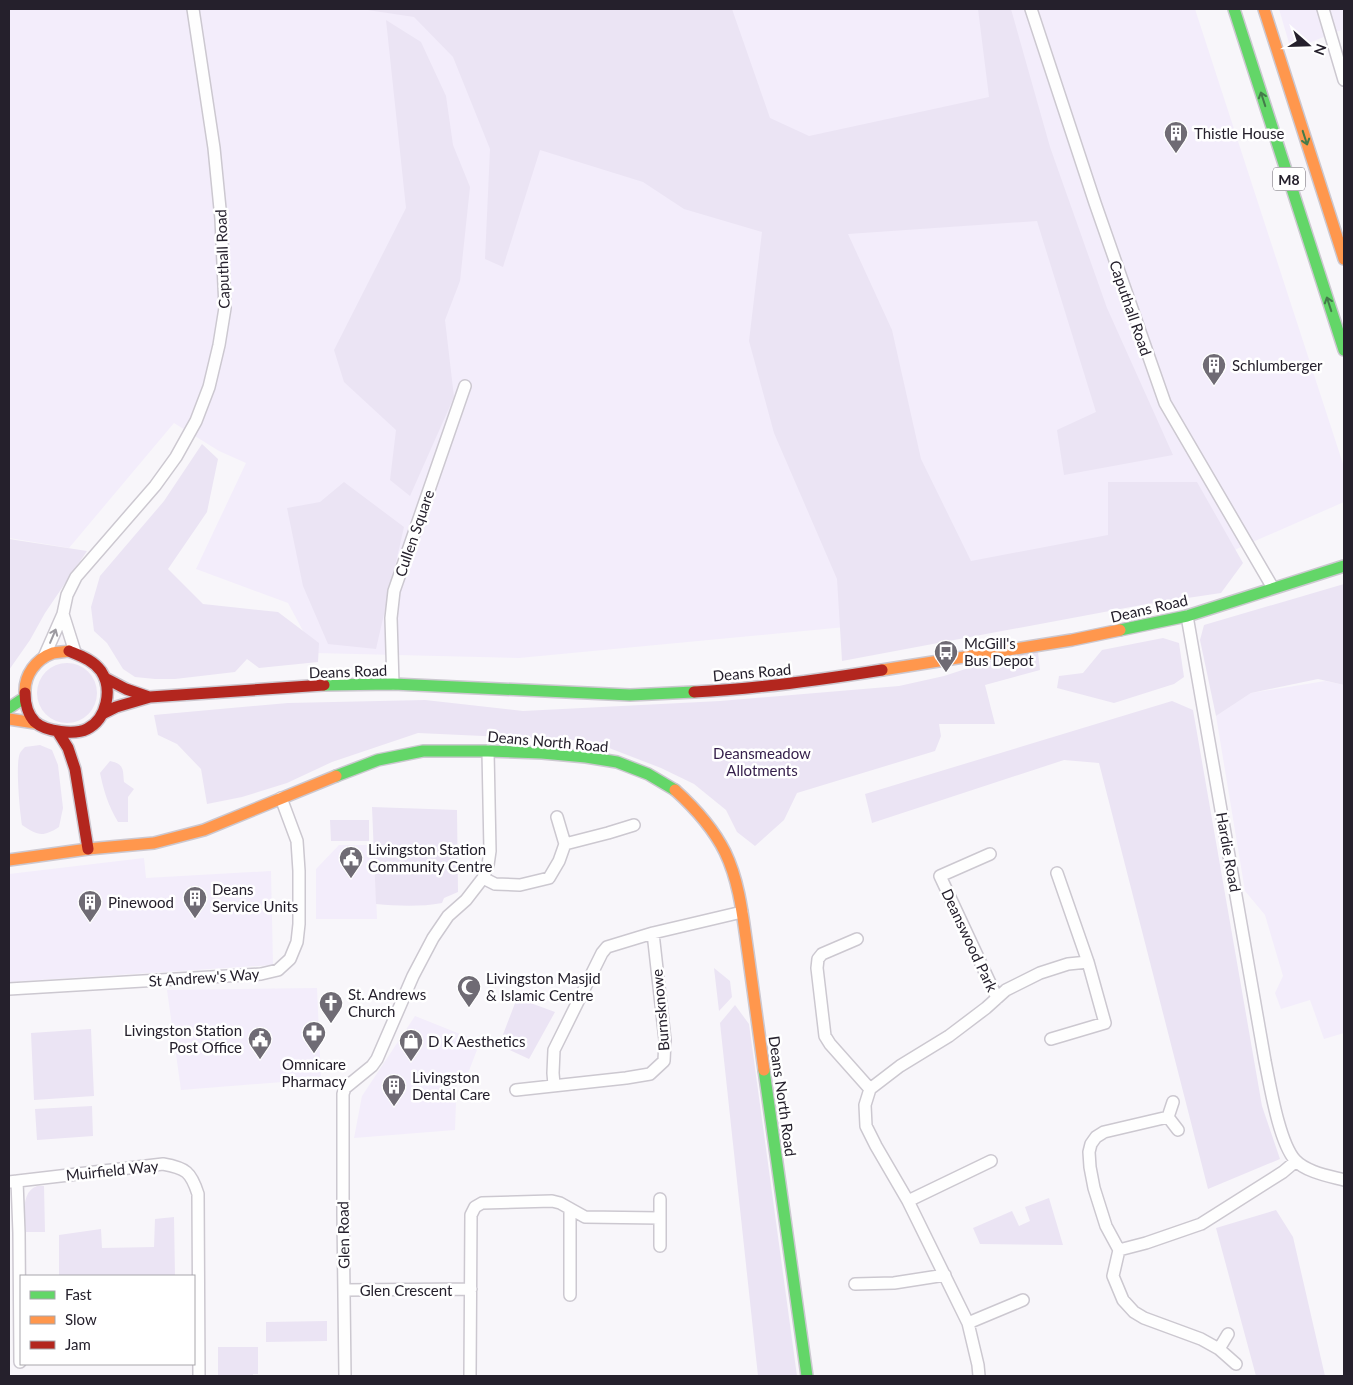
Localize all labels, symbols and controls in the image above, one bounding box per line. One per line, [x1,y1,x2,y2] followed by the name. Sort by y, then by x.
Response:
[1283,20,1333,70] north arrow
[1311,42,1331,58] text: N
[1258,91,1268,107] one-way arrow
[1163,120,1189,154] building icon: Thistle House
[1194,124,1284,142] place label: Thistle House
[1301,130,1311,146] one-way arrow
[1273,168,1305,190] road number: M8
[211,209,233,309] street label: Caputhall Road
[1106,258,1156,358] street label: Caputhall Road
[1324,296,1334,312] one-way arrow
[1201,352,1227,386] building icon: Schlumberger
[1232,356,1323,374] place label: Schlumberger
[391,487,437,579] street label: Cullen Square
[1109,590,1189,626] street label: Deans Road
[49,629,59,644] one-way arrow
[964,634,1034,669] place label: McGill's Bus Depot
[933,639,959,673] bus stop icon: McGill's Bus Depot
[712,660,792,684] street label: Deans Road
[308,661,388,681] street label: Deans Road
[487,727,609,755] street label: Deans North Road
[713,744,811,779] park label: Deansmeadow Allotments
[1213,811,1245,893] street label: Hardie Road
[368,840,493,875] place label: Livingston Station Community Centre
[338,845,364,879] public building icon: Livingston Station Community Centre
[212,880,298,915] place label: Deans Service Units
[182,885,208,919] building icon: Deans Service Units
[938,886,1002,995] street label: Deanswood Park
[77,889,103,923] building icon: Pinewood
[108,893,174,911] place label: Pinewood
[148,964,260,990] street label: St Andrew's Way
[647,968,673,1052] street label: Burnsknowe
[486,969,601,1004] place label: Livingston Masjid & Islamic Centre
[456,974,482,1008] mosque icon: Livingston Masjid & Islamic Centre
[348,985,426,1020] place label: St. Andrews Church
[318,990,344,1024] church icon: St. Andrews Church
[301,1020,327,1054] pharmacy icon: Omnicare Pharmacy
[124,1021,242,1056] place label: Livingston Station Post Office
[247,1026,273,1060] public building icon: Livingston Station Post Office
[398,1028,424,1062] shop icon: D K Aesthetics
[428,1032,525,1050] place label: D K Aesthetics
[766,1035,800,1157] street label: Deans North Road
[282,1055,347,1090] place label: Omnicare Pharmacy
[412,1068,490,1103] place label: Livingston Dental Care
[381,1073,407,1107] building icon: Livingston Dental Care
[65,1156,159,1184] street label: Muirfield Way
[333,1201,353,1269] street label: Glen Road
[20,1275,195,1365] legend
[360,1281,453,1299] street label: Glen Crescent
[65,1285,92,1303] text: Fast
[65,1310,97,1328] text: Slow
[65,1335,91,1353] text: Jam

